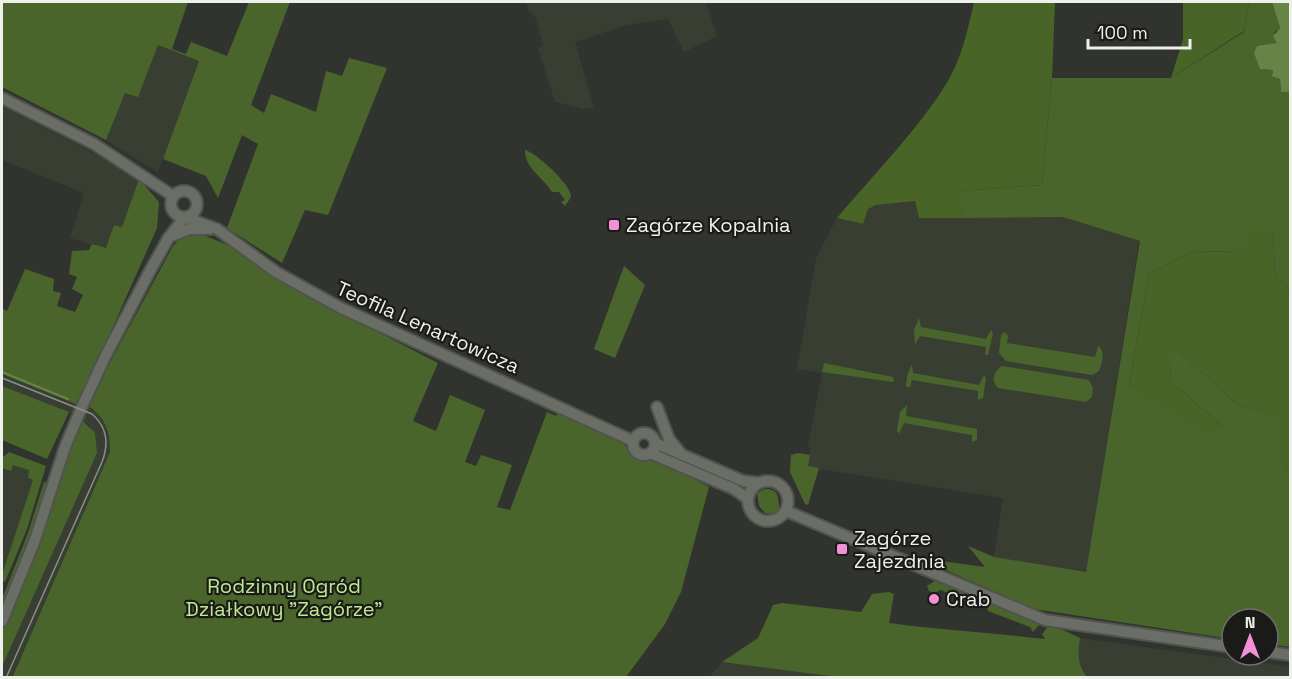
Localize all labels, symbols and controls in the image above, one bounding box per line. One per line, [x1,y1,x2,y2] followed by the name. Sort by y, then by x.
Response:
[1088,12,1190,50] scale bar
[1097,21,1148,44] text: 100 m
[626,212,791,238] place label: Zagórze Kopalnia
[607,218,621,232] marker: Zagórze Kopalnia
[332,275,524,379] street label: Teofila Lenartowicza
[854,525,945,574] place label: Zagórze Zajezdnia
[835,542,849,556] marker: Zagórze Zajezdnia
[186,573,382,622] park label: Rodzinny Ogród Działkowy "Zagórze"
[946,586,990,612] place label: Crab
[927,592,941,606] marker: Crab
[1220,607,1280,667] north arrow
[1245,612,1255,633] text: N

